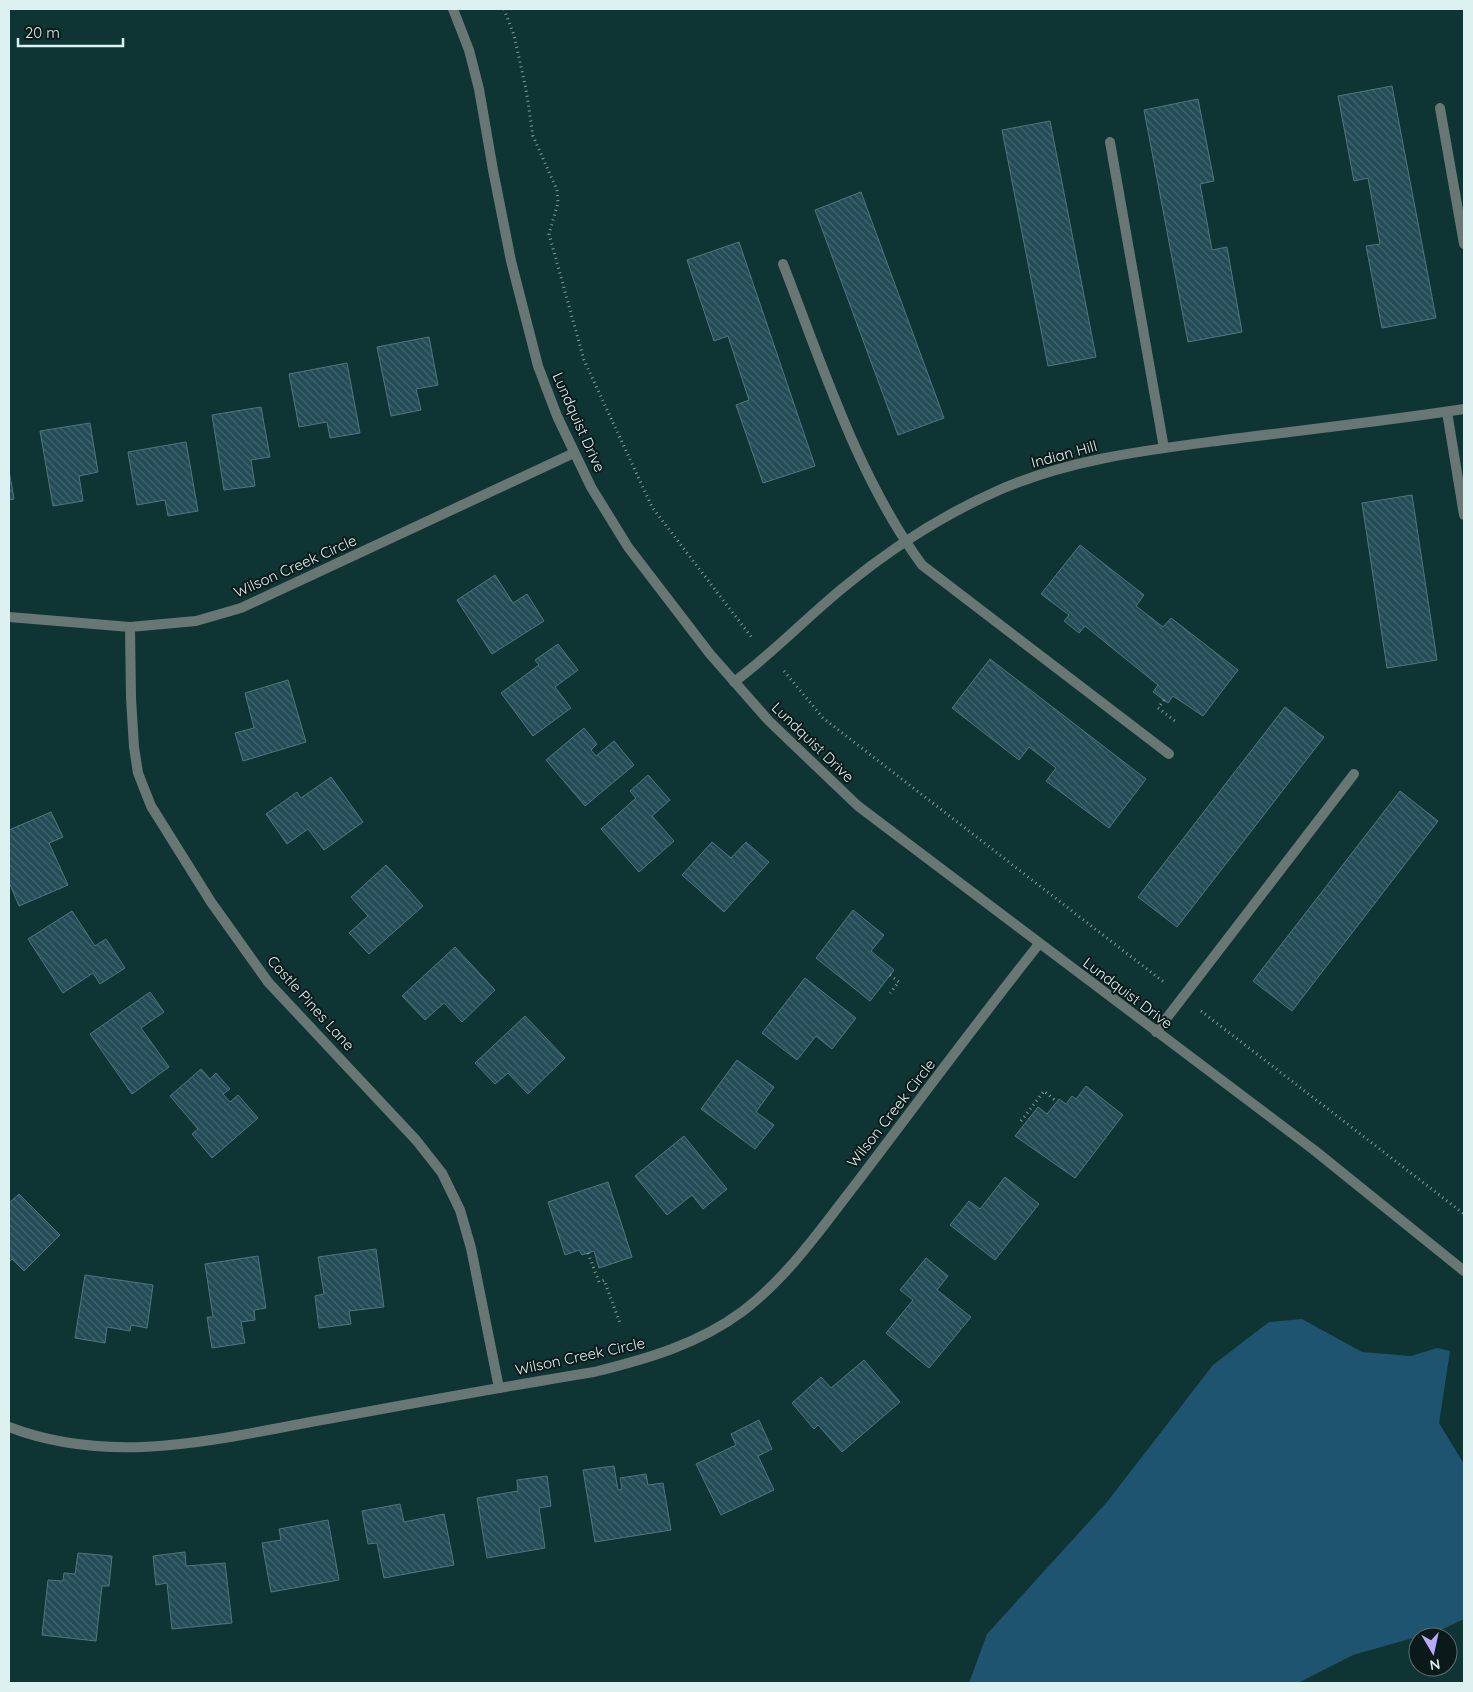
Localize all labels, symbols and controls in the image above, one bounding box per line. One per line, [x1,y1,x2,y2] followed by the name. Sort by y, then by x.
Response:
[18,15,122,47] scale bar
[25,23,60,42] text: 20 m
[548,369,610,475] street label: Lundquist Drive
[1029,436,1099,472] street label: Indian Hill
[231,530,359,602] street label: Wilson Creek Circle
[768,698,858,786] street label: Lundquist Drive
[263,951,359,1055] street label: Castle Pines Lane
[1079,953,1177,1033] street label: Lundquist Drive
[843,1055,939,1171] street label: Wilson Creek Circle
[513,1333,647,1379] street label: Wilson Creek Circle
[1408,1627,1458,1677] north arrow
[1429,1655,1442,1675] text: N

